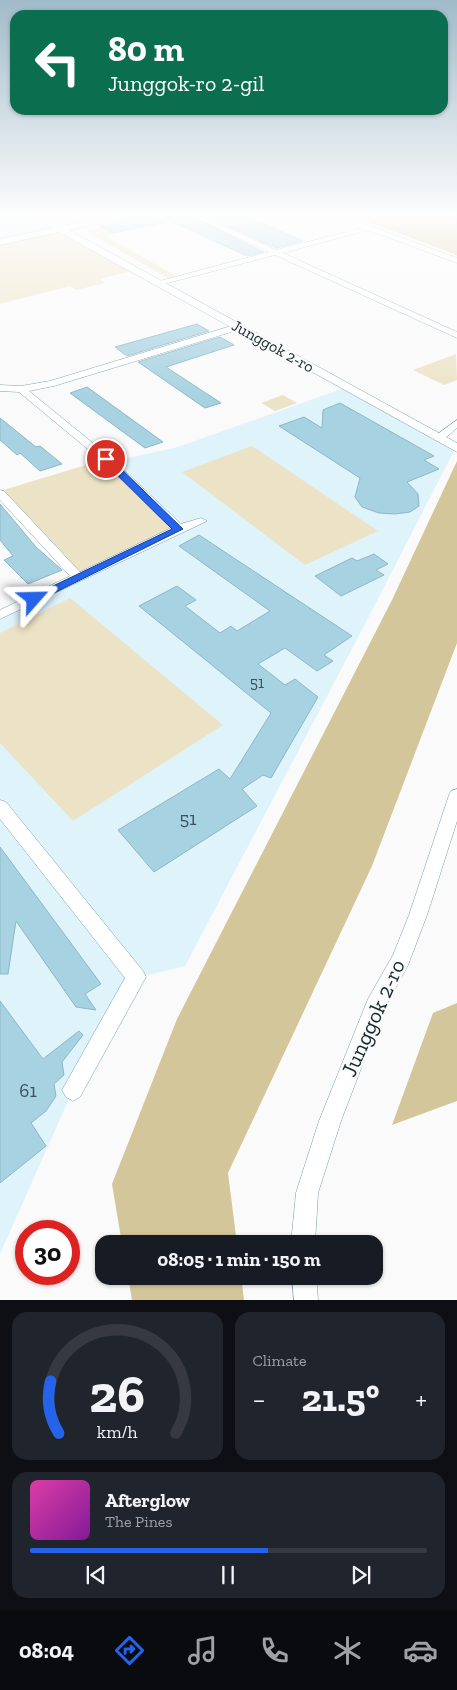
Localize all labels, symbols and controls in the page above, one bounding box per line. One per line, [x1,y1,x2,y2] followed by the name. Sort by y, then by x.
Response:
[108,28,184,70] text: 80 m
[25,30,90,95] icon: left
[108,70,264,97] text: Junggok-ro 2-gil
[228,316,318,376] street label: Junggok 2-ro
[85,438,127,480] pin
[92,445,120,473] icon: arrive
[7,572,59,624] position arrow
[250,673,264,692] house number: 51
[179,807,197,830] house number: 51
[335,955,411,1081] street label: Junggok 2-ro
[19,1079,37,1102] house number: 61
[15,1220,80,1285] speed limit sign: 30
[157,1248,321,1271] text: 08:05 · 1 min · 150 m
[253,1351,307,1370] text: Climate
[89,1363,145,1425] text: 26
[301,1375,379,1421] text: 21.5°
[253,1383,266,1416] text: −
[415,1383,427,1416] text: +
[97,1421,138,1443] text: km/h
[105,1489,190,1512] text: Afterglow
[105,1512,172,1531] text: The Pines
[82,1561,110,1589] icon: previous
[214,1561,242,1589] icon: pause
[347,1561,375,1589] icon: next
[112,1633,147,1668] icon: directions
[185,1633,220,1668] icon: music
[257,1633,292,1668] icon: phone
[330,1633,365,1668] icon: climate
[403,1633,438,1668] icon: car
[19,1637,74,1664] text: 08:04

